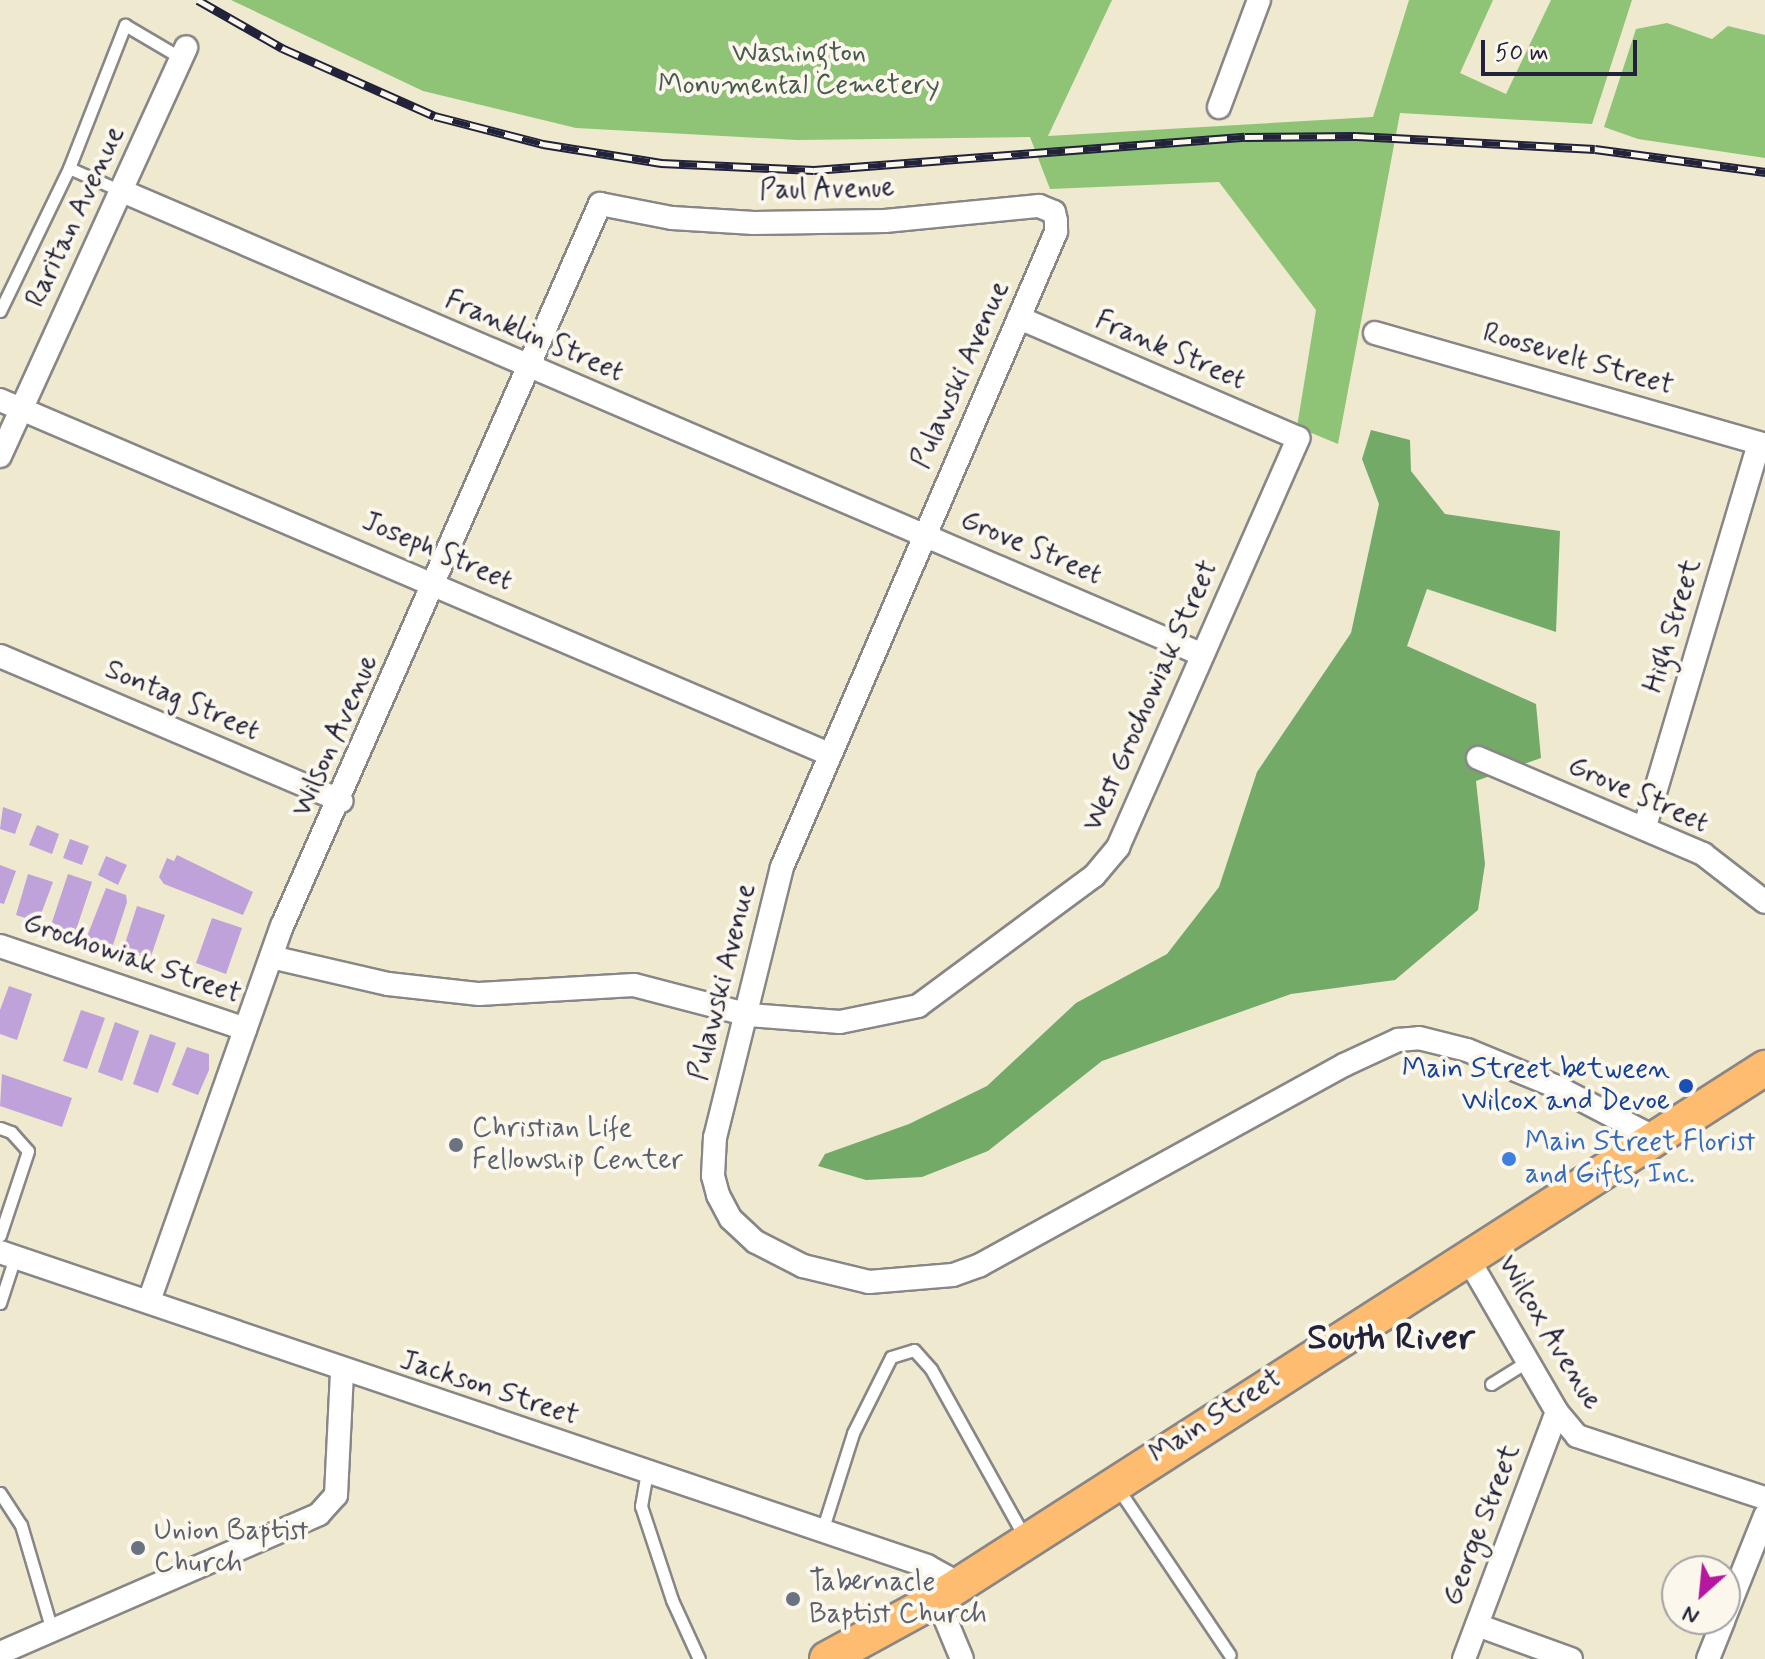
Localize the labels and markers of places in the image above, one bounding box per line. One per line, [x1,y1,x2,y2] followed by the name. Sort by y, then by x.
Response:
[1403,1053,1670,1119] place label: Main Street between Wilcox and Devoe
[1677,1077,1695,1095] marker: Main Street between Wilcox and Devoe
[472,1112,679,1178] place label: Christian Life Fellowship Center
[1525,1126,1754,1192] place label: Main Street Florist and Gifts, Inc.
[447,1136,465,1154] marker: Christian Life Fellowship Center
[1500,1150,1518,1168] marker: Main Street Florist and Gifts, Inc.
[154,1515,309,1581] place label: Union Baptist Church
[129,1539,147,1557] marker: Union Baptist Church
[809,1566,987,1632] place label: Tabernacle Baptist Church
[784,1590,802,1608] marker: Tabernacle Baptist Church

